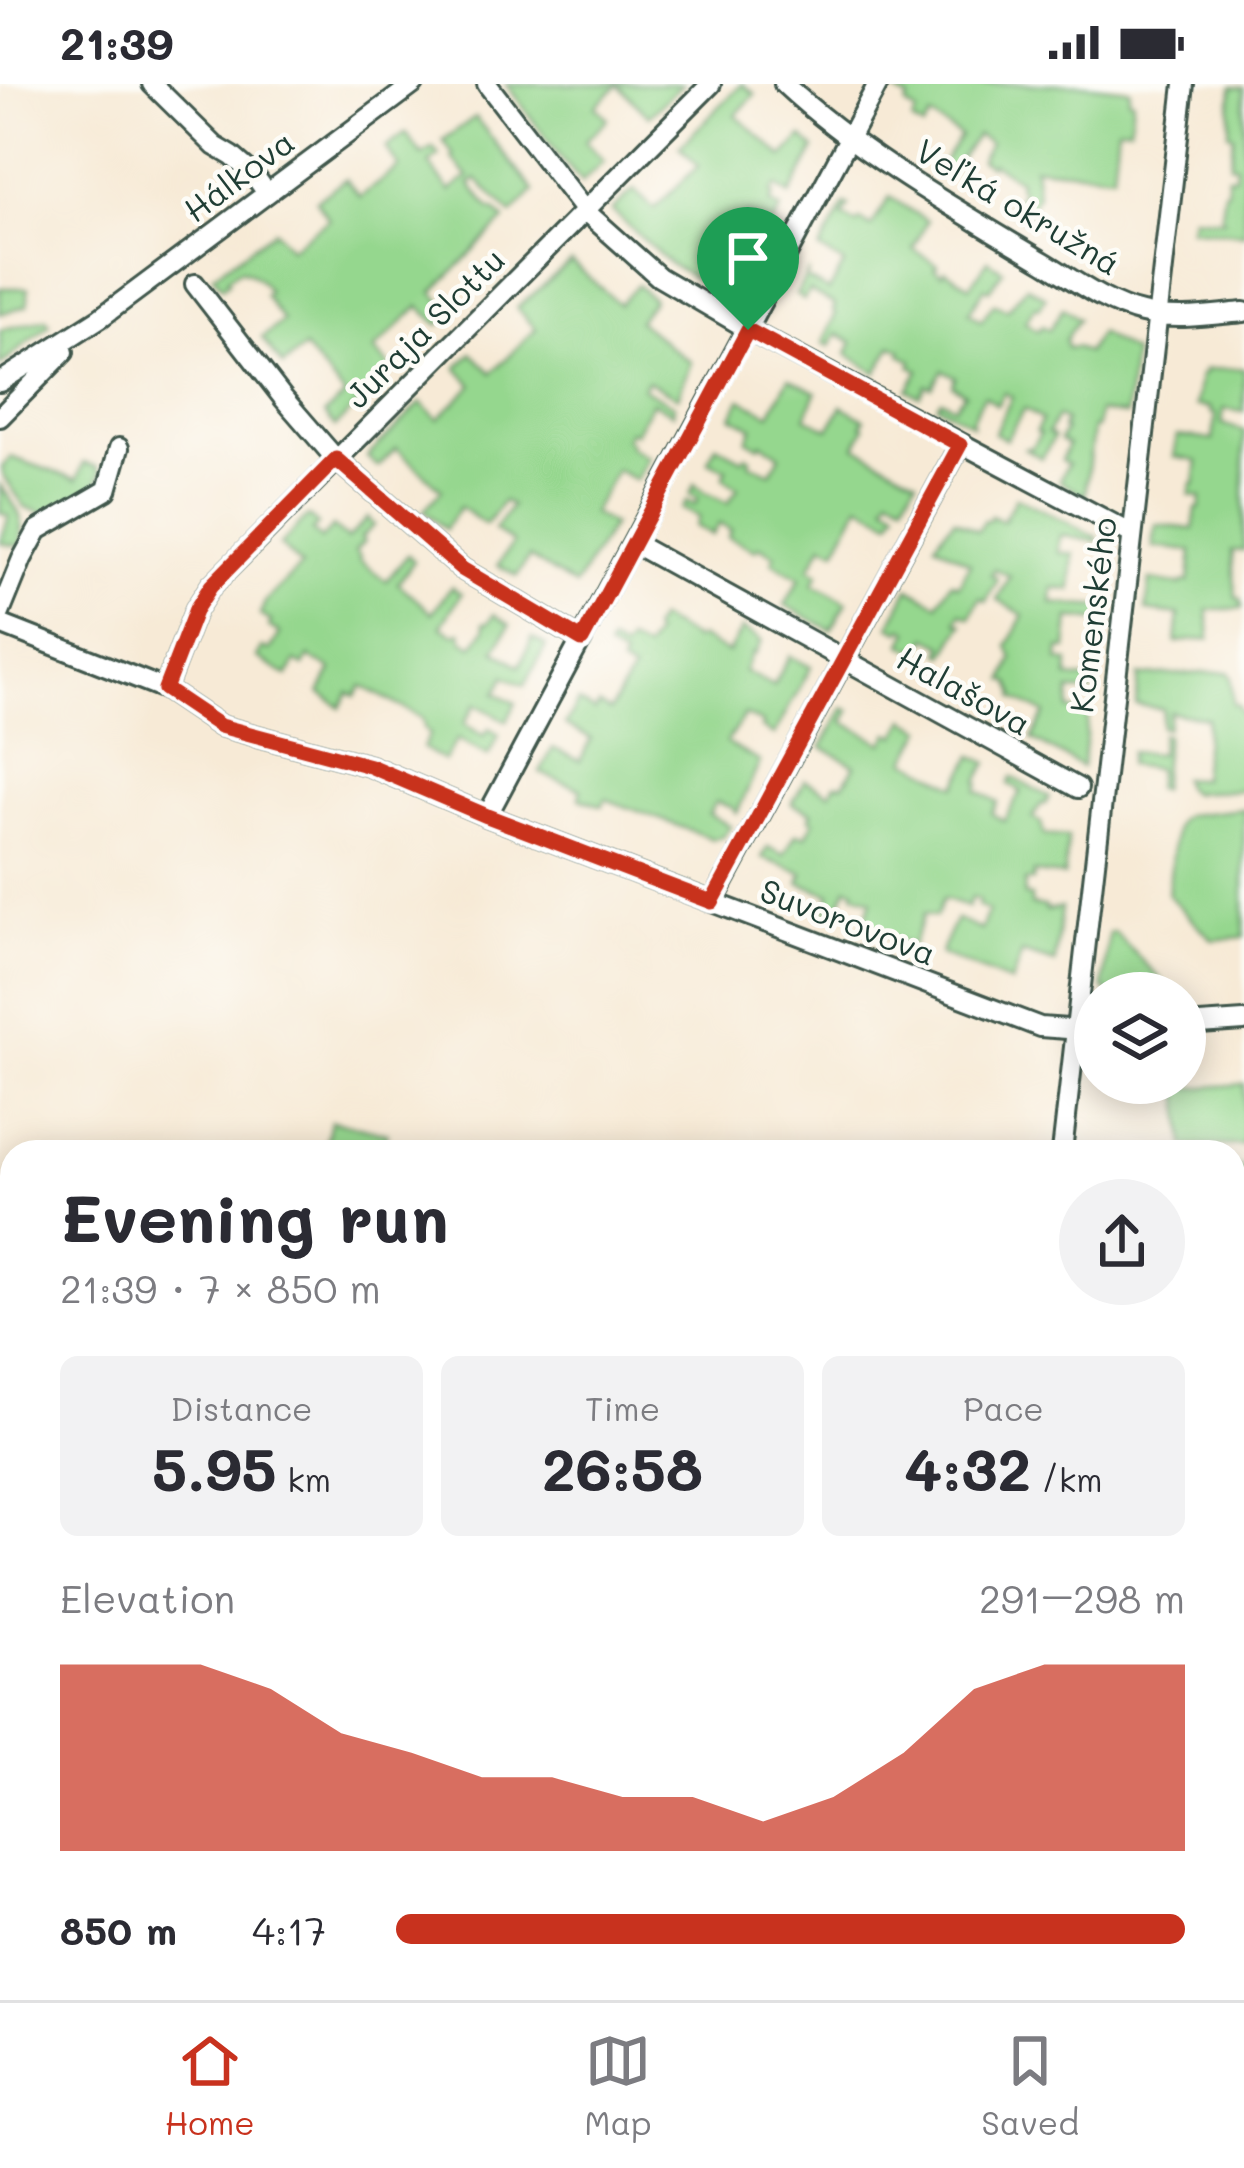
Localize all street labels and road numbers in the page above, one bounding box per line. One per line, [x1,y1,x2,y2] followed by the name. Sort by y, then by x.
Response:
[174,119,302,230] street label: Hálkova
[909,128,1129,284] street label: Veľká okružná
[335,238,513,416] street label: Juraja Slottu
[1058,515,1125,715] street label: Komenského
[890,635,1039,744] street label: Halašova
[755,867,943,974] street label: Suvorovova

